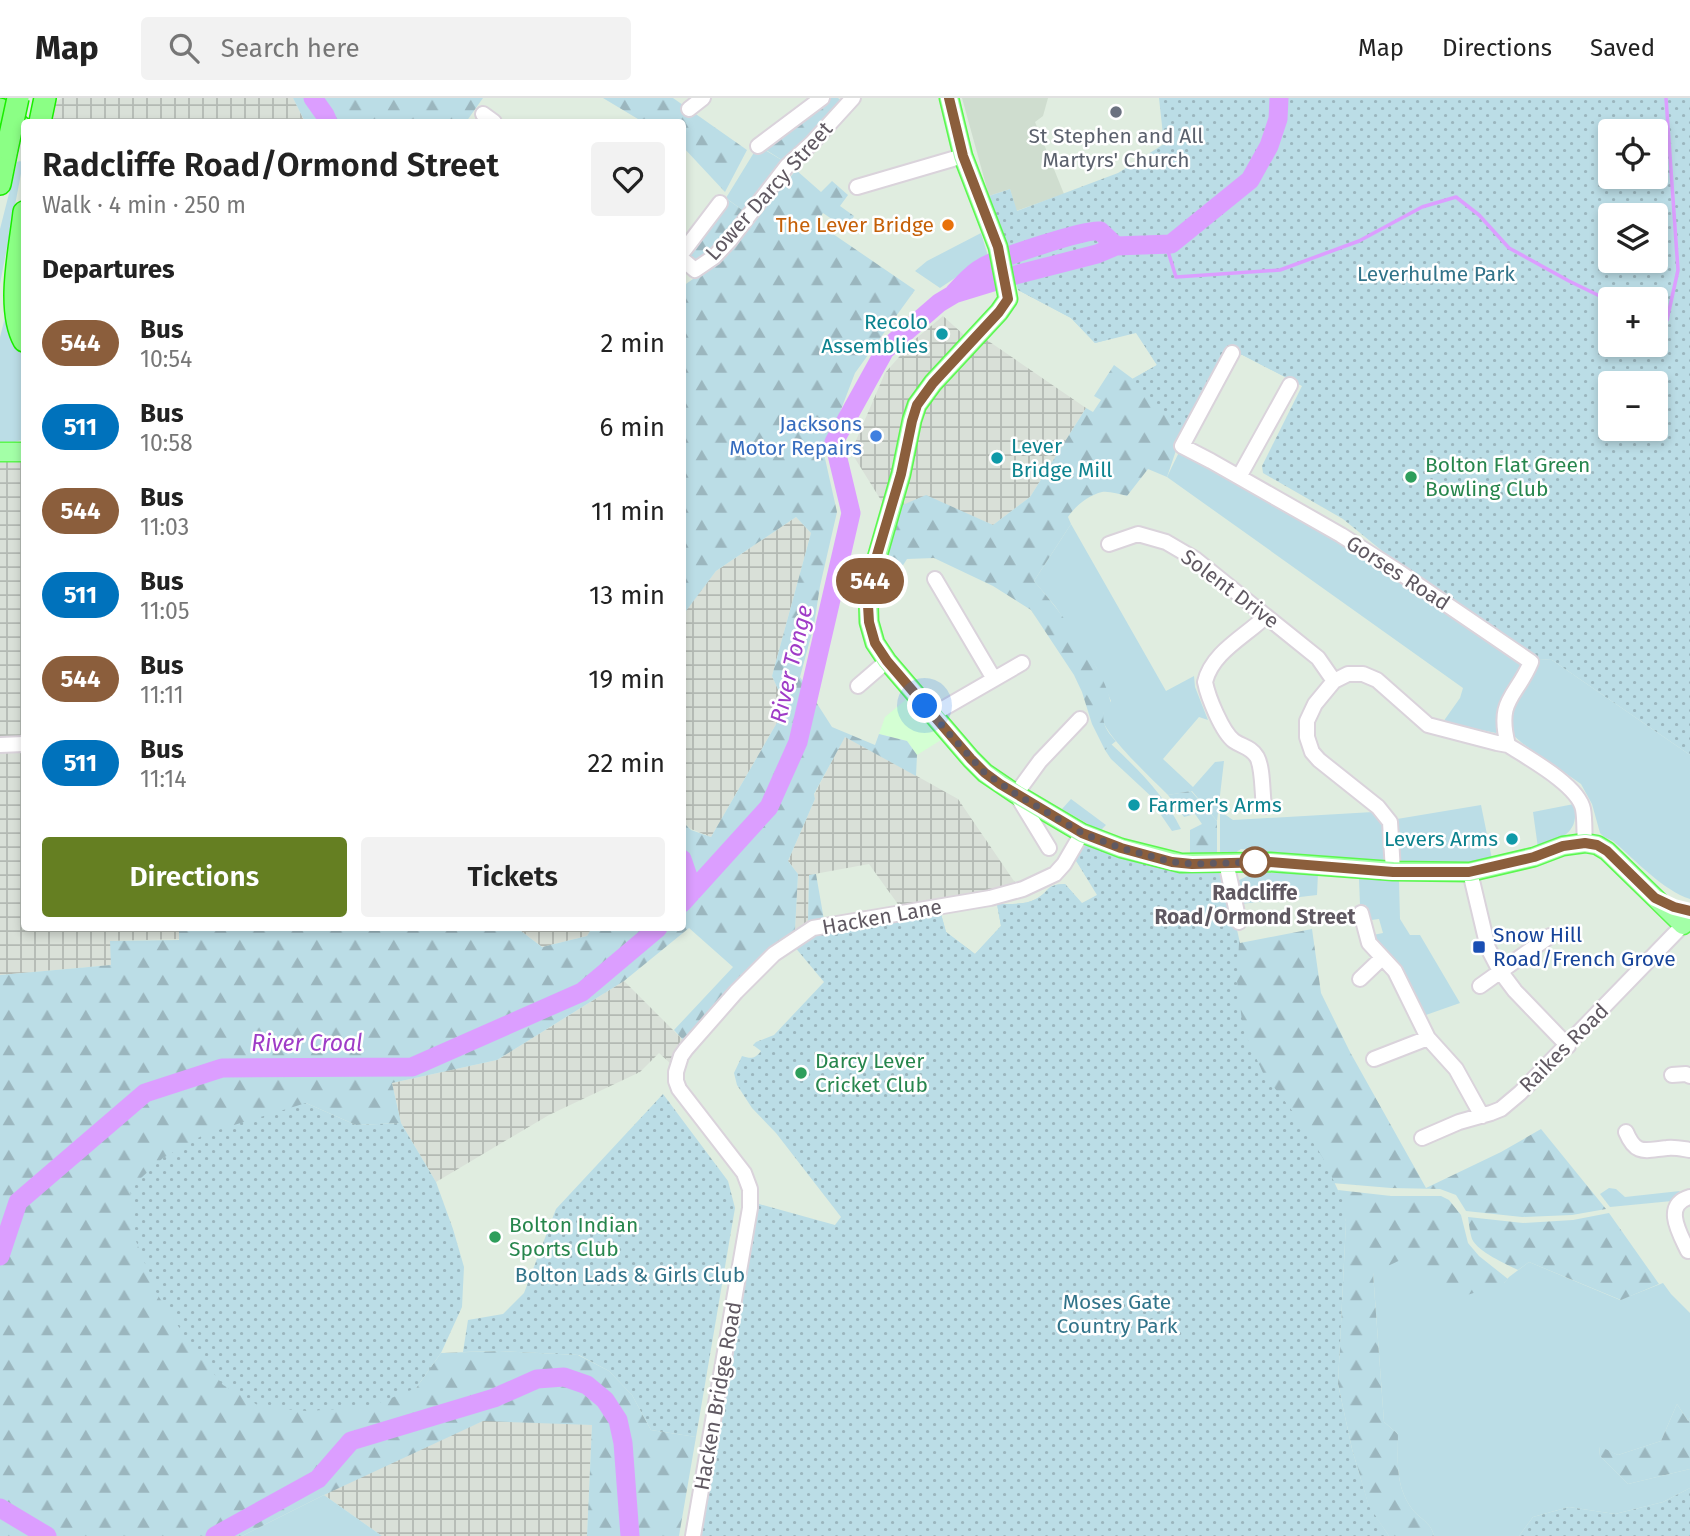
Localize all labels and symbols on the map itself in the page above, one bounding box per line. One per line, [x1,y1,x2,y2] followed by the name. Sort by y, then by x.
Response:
[1108,104,1124,120] marker: St Stephen and All Martyrs' Church
[700,116,838,266] street label: Lower Darcy Street
[1028,123,1204,173] place label: St Stephen and All Martyrs' Church
[776,212,934,238] place label: The Lever Bridge
[940,217,956,233] marker: The Lever Bridge
[1357,261,1515,287] park label: Leverhulme Park
[821,309,928,359] place label: Recolo Assemblies
[934,326,950,342] marker: Recolo Assemblies
[729,411,862,461] place label: Jacksons Motor Repairs
[868,428,884,444] marker: Jacksons Motor Repairs
[1011,433,1113,483] place label: Lever Bridge Mill
[989,450,1005,466] marker: Lever Bridge Mill
[1425,452,1590,502] place label: Bolton Flat Green Bowling Club
[1403,469,1419,485] marker: Bolton Flat Green Bowling Club
[1341,530,1455,616] street label: Gorses Road
[1176,544,1284,634] street label: Solent Drive
[830,558,910,604] line badge: 544
[764,602,818,726] water label: River Tonge
[907,688,942,723] your location
[1148,792,1282,818] place label: Farmer's Arms
[1126,797,1142,813] marker: Farmer's Arms
[1384,826,1498,852] place label: Levers Arms
[1504,831,1520,847] marker: Levers Arms
[1240,847,1270,877] marker: Radcliffe Road/Ormond Street
[1154,880,1356,930] place label: Radcliffe Road/Ormond Street
[820,894,944,940] street label: Hacken Lane
[1493,922,1676,972] place label: Snow Hill Road/French Grove
[1471,939,1487,955] marker: Snow Hill Road/French Grove
[1514,998,1614,1098] street label: Raikes Road
[251,1029,363,1057] water label: River Croal
[815,1048,928,1098] place label: Darcy Lever Cricket Club
[793,1065,809,1081] marker: Darcy Lever Cricket Club
[509,1212,638,1262] place label: Bolton Indian Sports Club
[487,1229,503,1245] marker: Bolton Indian Sports Club
[515,1262,745,1288] park label: Bolton Lads & Girls Club
[1056,1289,1178,1339] park label: Moses Gate Country Park
[689,1300,747,1492] street label: Hacken Bridge Road

